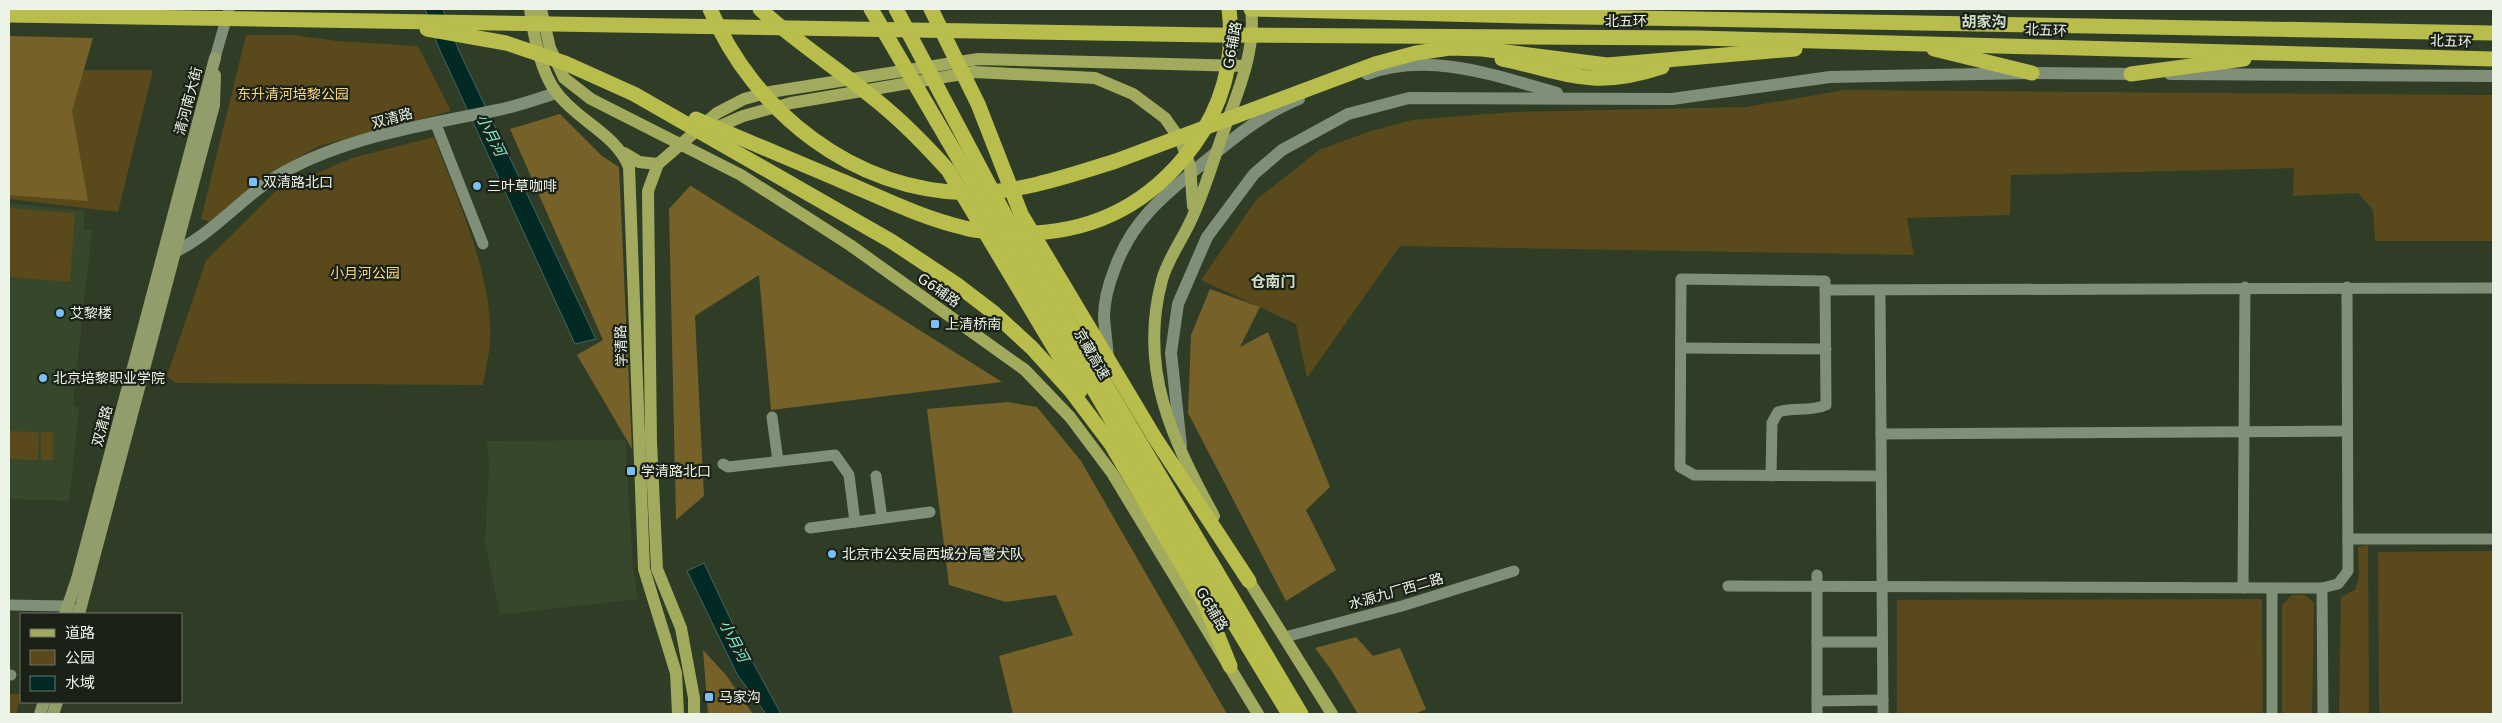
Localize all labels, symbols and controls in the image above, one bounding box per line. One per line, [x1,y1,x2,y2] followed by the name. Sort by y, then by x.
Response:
[1605,13,1647,29] street label: 北五环
[1961,13,2007,31] district label: 胡家沟
[1220,20,1244,70] street label: G6辅路
[2025,21,2067,39] street label: 北五环
[2430,32,2472,50] street label: 北五环
[171,65,205,137] street label: 清河南大街
[237,86,349,102] park label: 东升清河培黎公园
[370,105,414,131] street label: 双清路
[473,111,511,162] water label: 小月河
[263,174,333,190] place label: 双清路北口
[247,176,259,188] marker: 双清路北口
[487,178,557,194] place label: 三叶草咖啡
[471,180,483,192] marker: 三叶草咖啡
[330,265,400,281] park label: 小月河公园
[915,270,963,310] street label: G6辅路
[1250,273,1296,291] district label: 仓南门
[70,305,112,321] place label: 艾黎楼
[54,307,66,319] marker: 艾黎楼
[945,316,1001,332] place label: 上清桥南
[929,318,941,330] marker: 上清桥南
[612,325,630,367] street label: 学清路
[1071,326,1113,382] street label: 京藏高速
[53,370,165,386] place label: 北京培黎职业学院
[37,372,49,384] marker: 北京培黎职业学院
[89,404,115,448] street label: 双清路
[641,463,711,479] place label: 学清路北口
[625,465,637,477] marker: 学清路北口
[842,546,1024,562] place label: 北京市公安局西城分局警犬队
[826,548,838,560] marker: 北京市公安局西城分局警犬队
[1347,570,1445,612] street label: 水源九厂西二路
[1193,584,1231,634] street label: G6辅路
[20,613,182,703] legend
[715,617,754,668] water label: 小月河
[65,624,95,642] text: 道路
[65,649,95,667] text: 公园
[65,674,95,692] text: 水域
[719,689,761,705] place label: 马家沟
[703,691,715,703] marker: 马家沟

